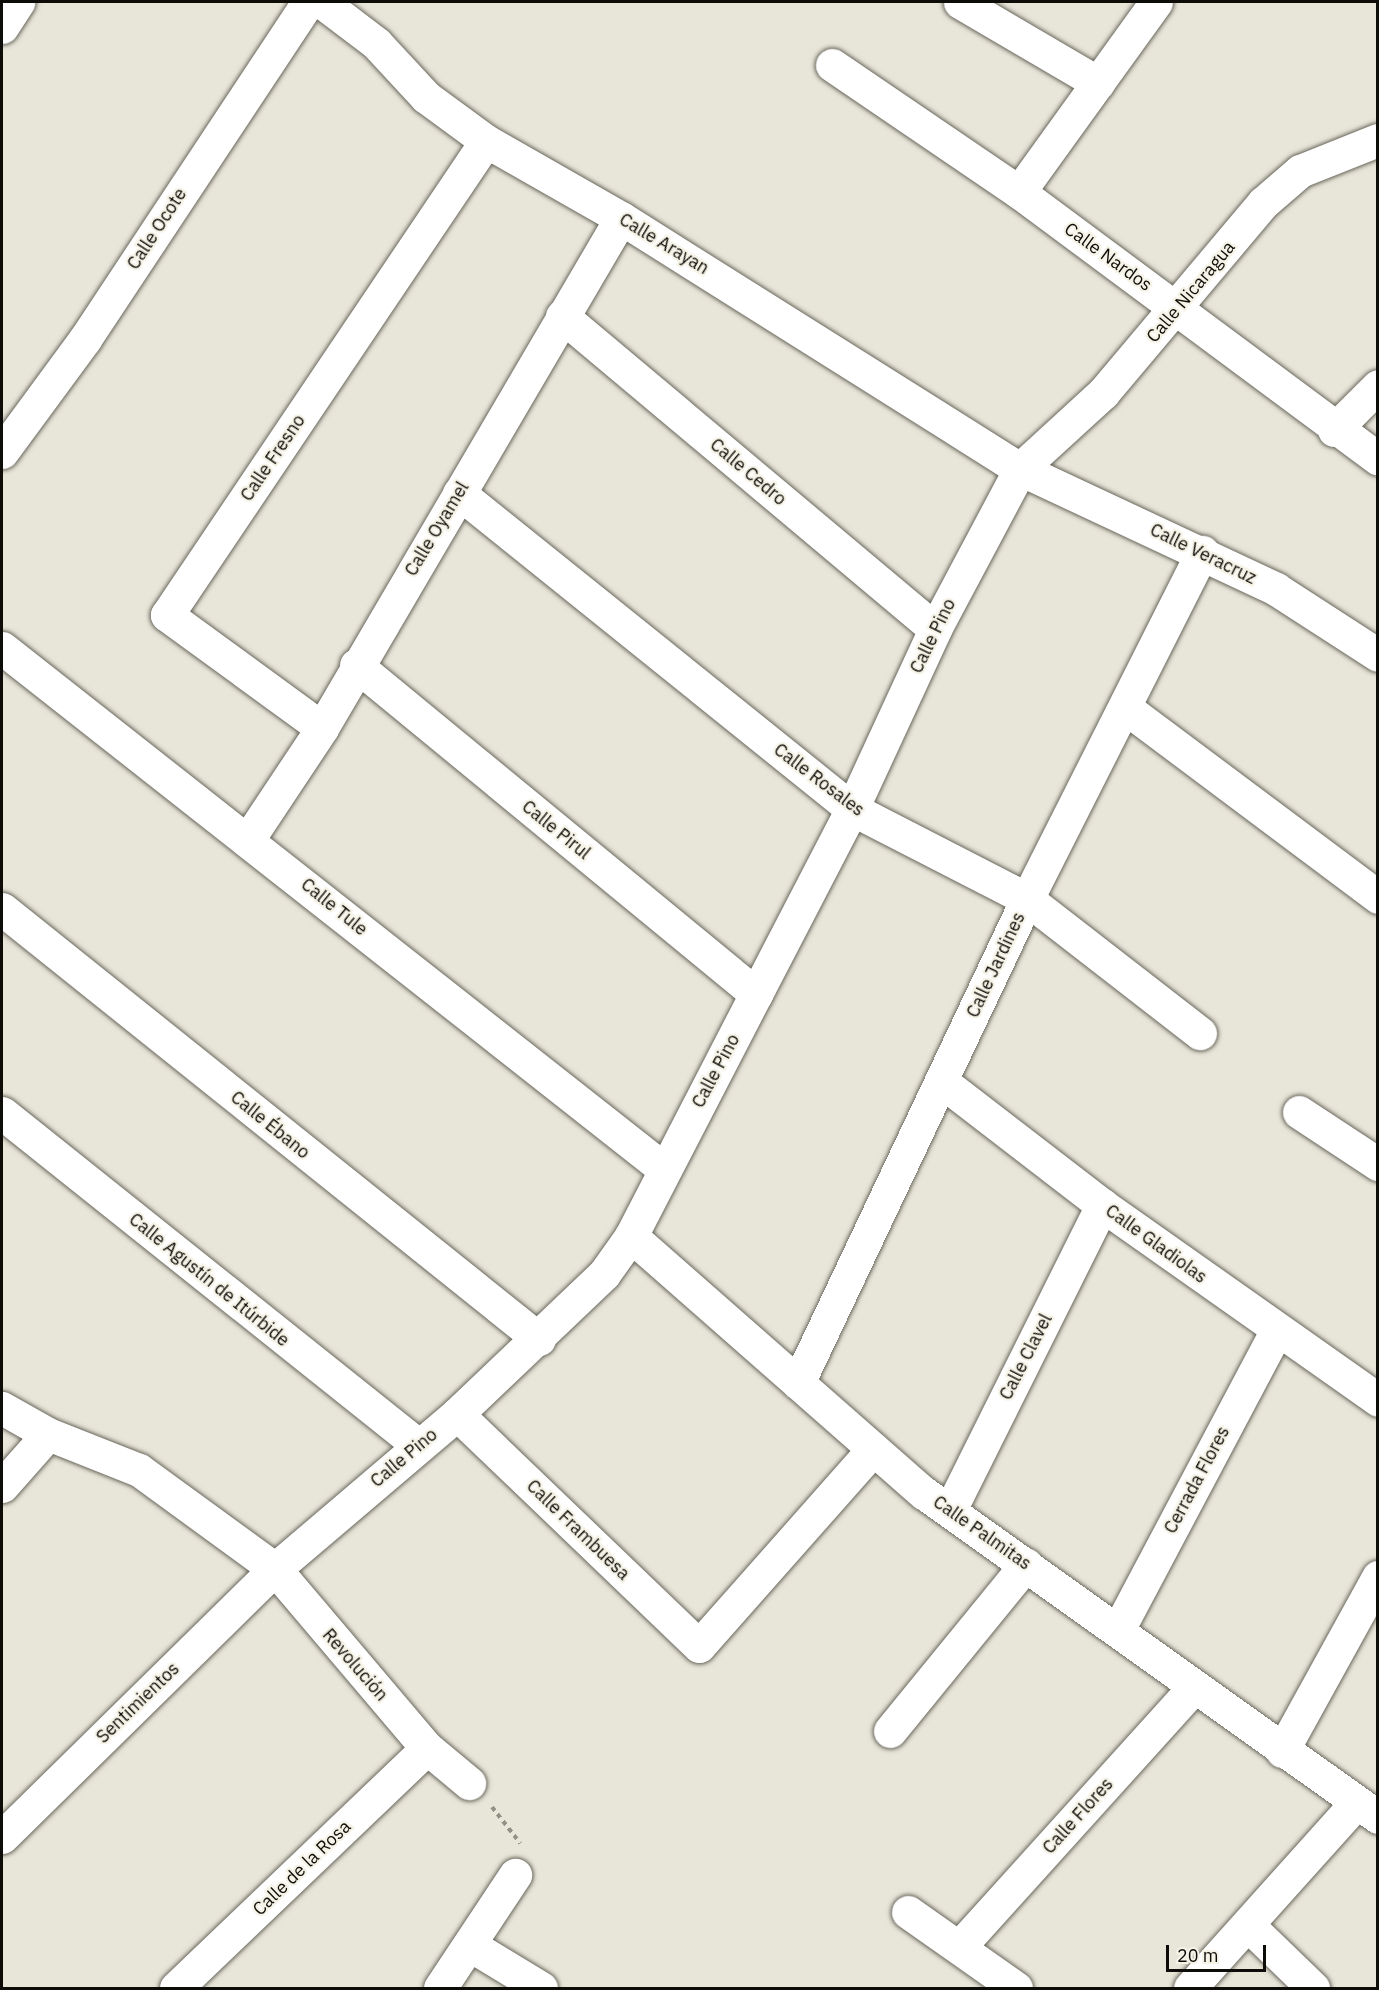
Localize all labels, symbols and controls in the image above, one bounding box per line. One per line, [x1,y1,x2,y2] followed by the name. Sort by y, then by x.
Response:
[123,184,191,274] street label: Calle Ocote
[615,209,713,279] street label: Calle Arayan
[1060,218,1156,296] street label: Calle Nardos
[1142,237,1240,347] street label: Calle Nicaragua
[236,411,310,505] street label: Calle Fresno
[706,434,790,510] street label: Calle Cedro
[400,478,474,580] street label: Calle Oyamel
[1146,519,1260,589] street label: Calle Veracruz
[906,595,960,677] street label: Calle Pino
[769,739,869,821] street label: Calle Rosales
[517,796,595,864] street label: Calle Pirul
[296,874,372,940] street label: Calle Tule
[962,909,1030,1021] street label: Calle Jardines
[688,1030,744,1112] street label: Calle Pino
[226,1087,314,1163] street label: Calle Ébano
[1101,1200,1211,1288] street label: Calle Gladiolas
[125,1209,293,1351] street label: Calle Agustín de Itúrbide
[995,1310,1057,1404] street label: Calle Clavel
[1160,1423,1234,1537] street label: Cerrada Flores
[366,1424,442,1492] street label: Calle Pino
[522,1475,634,1585] street label: Calle Frambuesa
[929,1491,1035,1575] street label: Calle Palmitas
[318,1624,392,1706] street label: Revolución
[92,1658,184,1748] street label: Sentimientos
[1038,1774,1118,1858] street label: Calle Flores
[249,1816,355,1920] street label: Calle de la Rosa
[1169,1933,1270,1971] scale bar
[1177,1944,1219,1967] text: 20 m

